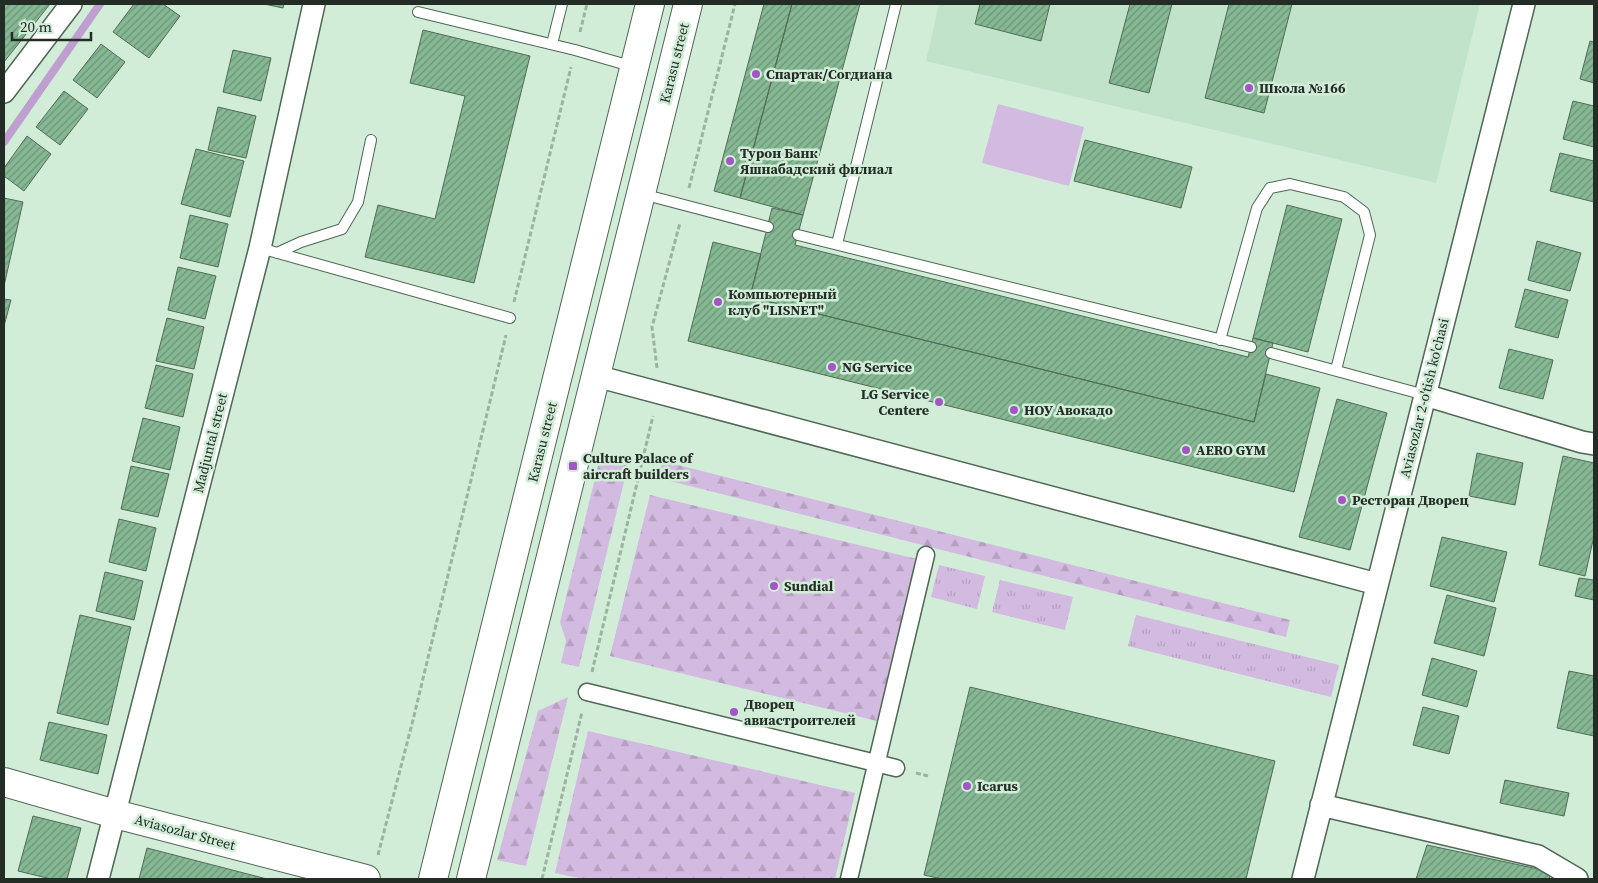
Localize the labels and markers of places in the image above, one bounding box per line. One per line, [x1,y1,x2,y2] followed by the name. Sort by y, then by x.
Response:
[766,64,893,84] place label: Спартак/Согдиана
[750,68,762,80] marker: Спартак/Согдиана
[1259,78,1346,98] place label: Школа №166
[1243,82,1255,94] marker: Школа №166
[740,143,893,179] place label: Турон Банк Яшнабадский филиал
[724,155,736,167] marker: Турон Банк Яшнабадский филиал
[728,284,837,320] place label: Компьютерный клуб "LISNET"
[712,296,724,308] marker: Компьютерный клуб "LISNET"
[842,357,912,377] place label: NG Service
[826,361,838,373] marker: NG Service
[861,384,929,420] place label: LG Service Centere
[933,396,945,408] marker: LG Service Centere
[1024,400,1113,420] place label: НОУ Авокадо
[1008,404,1020,416] marker: НОУ Авокадо
[1196,440,1267,460] place label: AERO GYM
[1180,444,1192,456] marker: AERO GYM
[583,448,694,484] place label: Culture Palace of aircraft builders
[567,460,579,472] marker: Culture Palace of aircraft builders
[1352,490,1469,510] place label: Ресторан Дворец
[1336,494,1348,506] marker: Ресторан Дворец
[784,576,834,596] place label: Sundial
[768,580,780,592] marker: Sundial
[744,694,856,730] place label: Дворец авиастроителей
[728,706,740,718] marker: Дворец авиастроителей
[977,776,1019,796] place label: Icarus
[961,780,973,792] marker: Icarus

